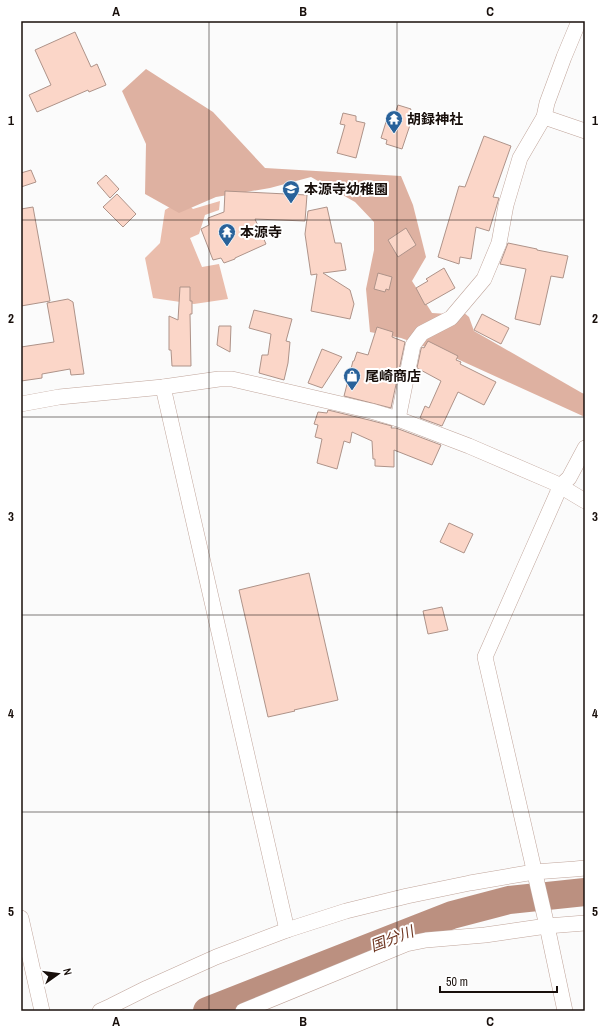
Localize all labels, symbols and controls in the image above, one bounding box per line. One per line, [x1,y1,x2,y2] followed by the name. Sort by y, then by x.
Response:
[112,3,120,20] text: A
[299,3,307,20] text: B
[486,3,494,20] text: C
[384,109,404,134] temple icon: 胡録神社
[407,110,463,128] place label: 胡録神社
[8,112,14,129] text: 1
[592,112,598,129] text: 1
[281,179,301,204] school or university icon: 本源寺幼稚園
[304,180,388,198] place label: 本源寺幼稚園
[217,222,237,247] temple icon: 本源寺
[240,223,282,241] place label: 本源寺
[8,310,14,327] text: 2
[592,310,598,327] text: 2
[342,366,362,391] shop icon: 尾崎商店
[365,367,421,385] place label: 尾崎商店
[8,508,14,525] text: 3
[592,508,598,525] text: 3
[8,705,14,722] text: 4
[592,705,598,722] text: 4
[8,903,14,920] text: 5
[592,903,598,920] text: 5
[367,920,418,956] water label: 国分川
[38,954,78,994] north arrow
[60,967,75,976] text: N
[440,968,557,994] scale bar
[446,974,468,990] text: 50 m
[112,1013,120,1030] text: A
[299,1013,307,1030] text: B
[486,1013,494,1030] text: C

